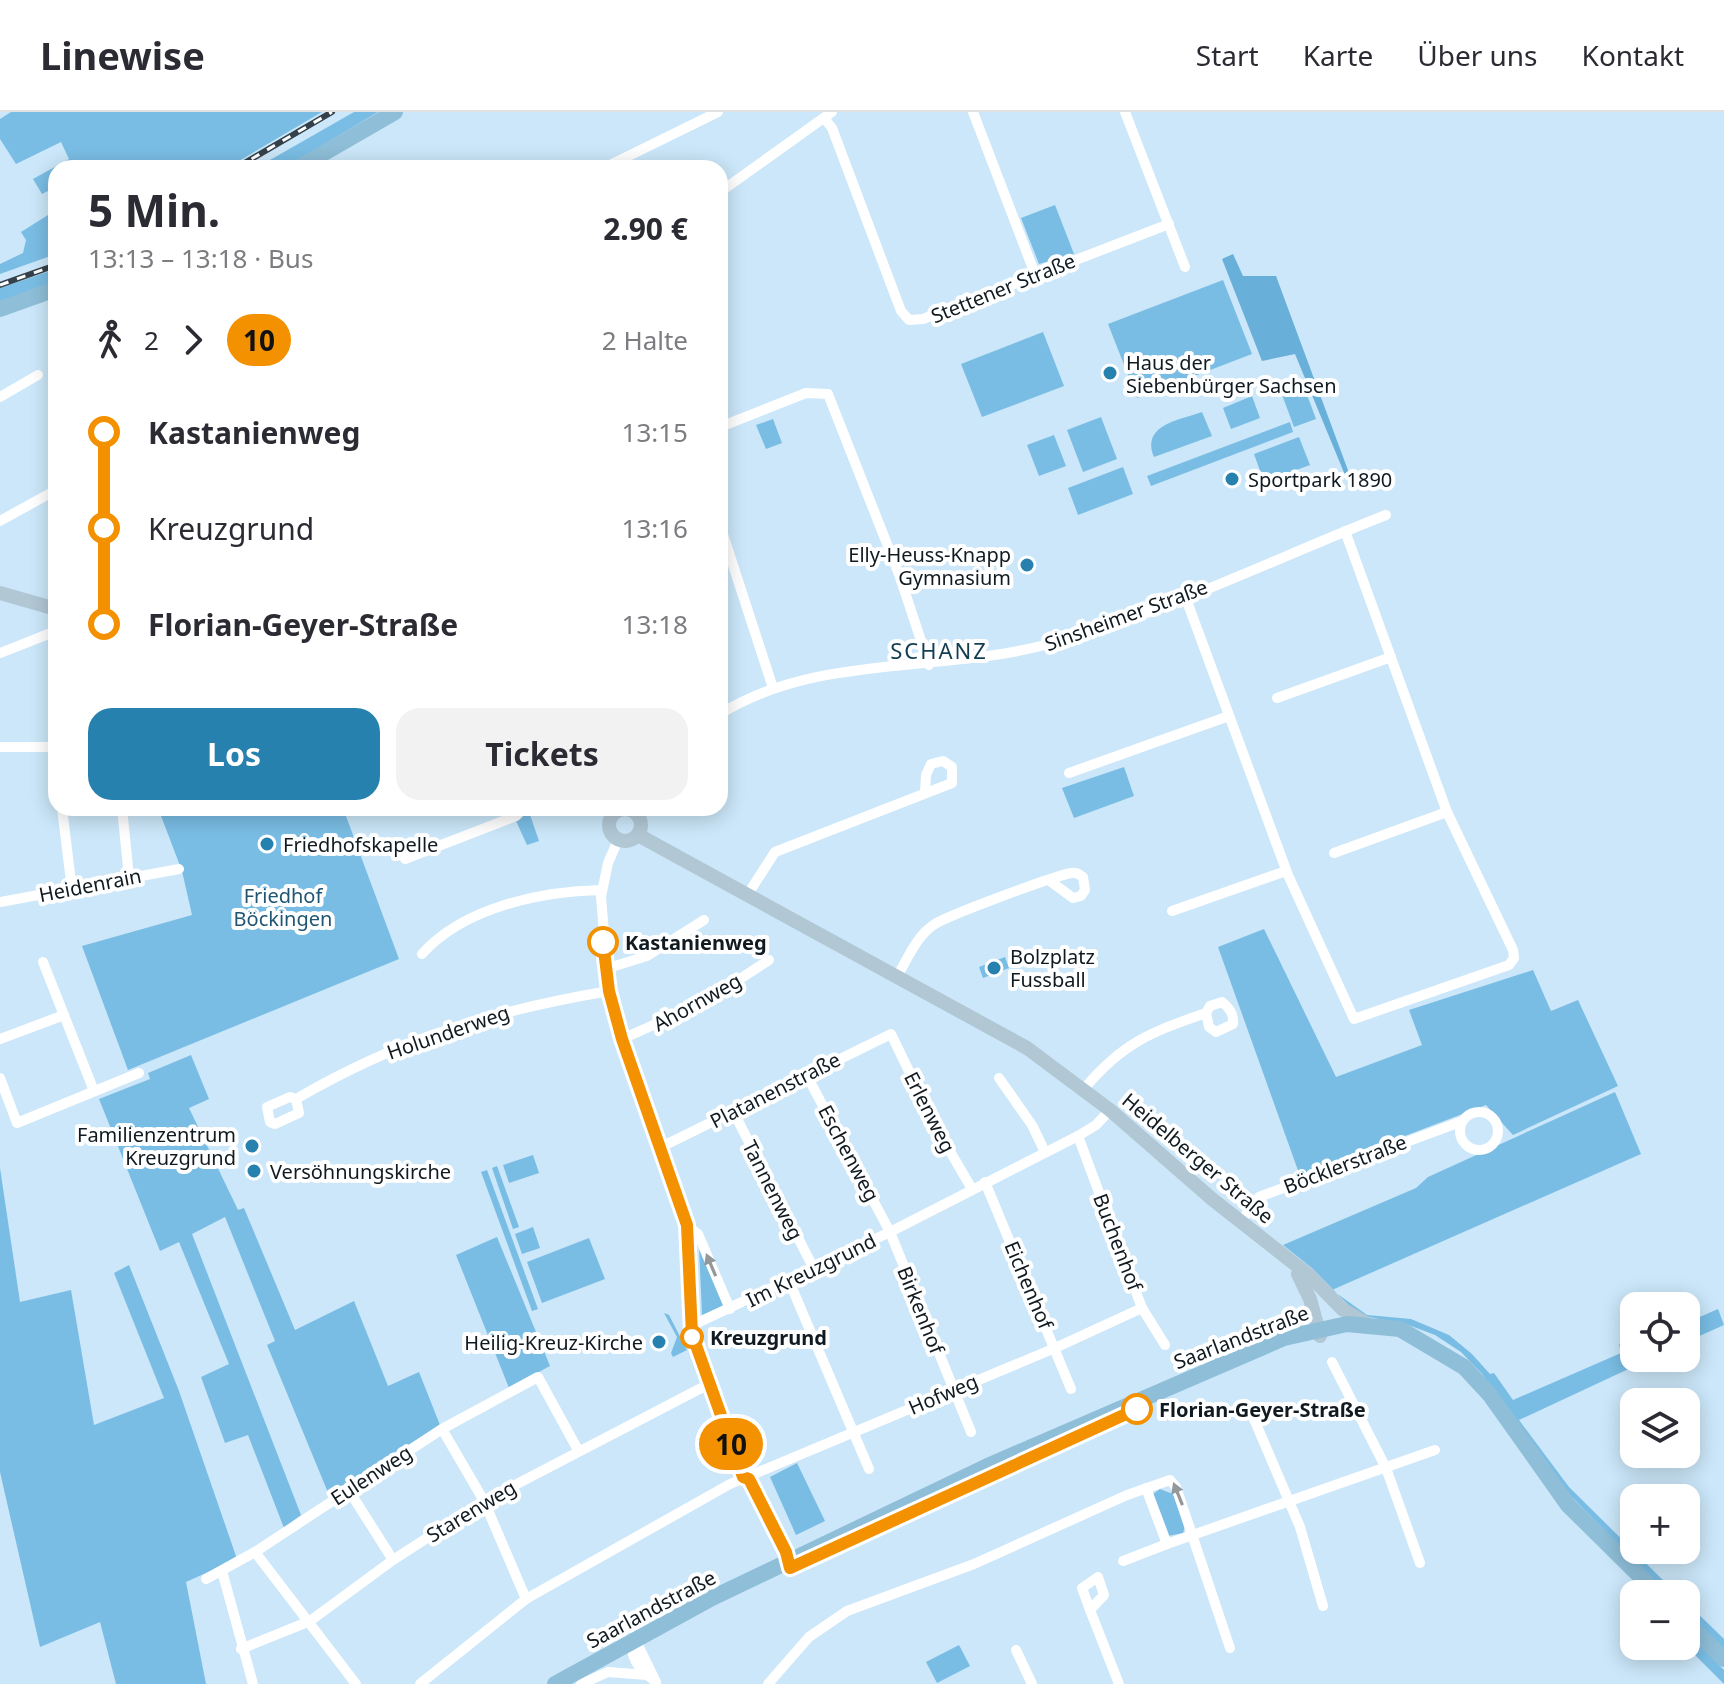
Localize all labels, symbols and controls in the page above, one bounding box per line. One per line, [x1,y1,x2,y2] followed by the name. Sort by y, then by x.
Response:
[40,29,205,81] text: Linewise
[1196,36,1259,74] text: Start
[1303,36,1373,74] text: Karte
[1417,36,1538,74] text: Über uns
[1582,36,1684,74] text: Kontakt
[88,180,220,240] text: 5 Min.
[603,208,688,249] text: 2.90 €
[88,240,313,276] text: 13:13 – 13:18 · Bus
[927,247,1079,329] street label: Stettener Straße
[88,318,132,362] icon: walk
[171,318,215,362] icon: forward
[243,321,275,359] text: 10
[144,322,159,358] text: 2
[602,322,688,358] text: 2 Halte
[1126,349,1337,399] place label: Haus der Siebenbürger Sachsen
[1101,364,1119,382] marker: Haus der Siebenbürger Sachsen
[148,412,360,453] text: Kastanienweg
[622,414,688,450] text: 13:15
[1248,466,1392,493] place label: Sportpark 1890
[1223,470,1241,488] marker: Sportpark 1890
[148,508,314,549] text: Kreuzgrund
[622,510,688,546] text: 13:16
[848,541,1011,591] place label: Elly-Heuss-Knapp Gymnasium
[1018,556,1036,574] marker: Elly-Heuss-Knapp Gymnasium
[1041,573,1211,657] street label: Sinsheimer Straße
[148,604,458,645] text: Florian-Geyer-Straße
[622,606,688,642] text: 13:18
[890,635,988,665] district label: SCHANZ
[88,708,380,800] button: Los
[396,708,688,800] button: Tickets
[283,831,438,858] place label: Friedhofskapelle
[258,835,276,853] marker: Friedhofskapelle
[36,862,144,908] street label: Heidenrain
[234,882,332,932] park label: Friedhof Böckingen
[588,927,618,957] marker: Kastanienweg
[625,929,767,956] place label: Kastanienweg
[1010,943,1095,993] place label: Bolzplatz Fussball
[985,959,1003,977] marker: Bolzplatz Fussball
[648,967,746,1037] street label: Ahornweg
[383,998,513,1066] street label: Holunderweg
[705,1046,845,1134] street label: Platanenstraße
[898,1067,962,1157] street label: Erlenweg
[1117,1087,1279,1229] street label: Heidelberger Straße
[812,1100,886,1206] street label: Eschenweg
[77,1121,236,1171] place label: Familienzentrum Kreuzgrund
[1280,1128,1410,1200] street label: Böcklerstraße
[736,1136,810,1244] street label: Tannenweg
[243,1137,261,1155] marker: Familienzentrum Kreuzgrund
[270,1158,451,1185] place label: Versöhnungskirche
[245,1162,263,1180] marker: Versöhnungskirche
[1087,1189,1149,1296] street label: Buchenhof
[741,1227,881,1313] street label: Im Kreuzgrund
[998,1237,1060,1334] street label: Eichenhof
[705,1253,718,1277] one-way arrow
[891,1262,951,1359] street label: Birkenhof
[1620,1292,1700,1660] map controls
[1620,1292,1700,1372] button: locate
[1170,1299,1312,1375] street label: Saarlandstraße
[710,1324,827,1351] place label: Kreuzgrund
[681,1326,703,1348] marker: Kreuzgrund
[464,1329,643,1356] place label: Heilig-Kreuz-Kirche
[650,1333,668,1351] marker: Heilig-Kreuz-Kirche
[904,1367,982,1421] street label: Hofweg
[1620,1388,1700,1468] button: layers
[1122,1394,1152,1424] marker: Florian-Geyer-Straße
[1159,1396,1366,1423] place label: Florian-Geyer-Straße
[695,1418,767,1470] line badge: 10
[715,1425,747,1463] text: 10
[325,1439,417,1511] street label: Eulenweg
[421,1474,521,1548] street label: Starenweg
[1171,1482,1184,1506] one-way arrow
[1620,1484,1700,1564] button: +
[582,1564,720,1654] street label: Saarlandstraße
[1620,1580,1700,1660] button: −

